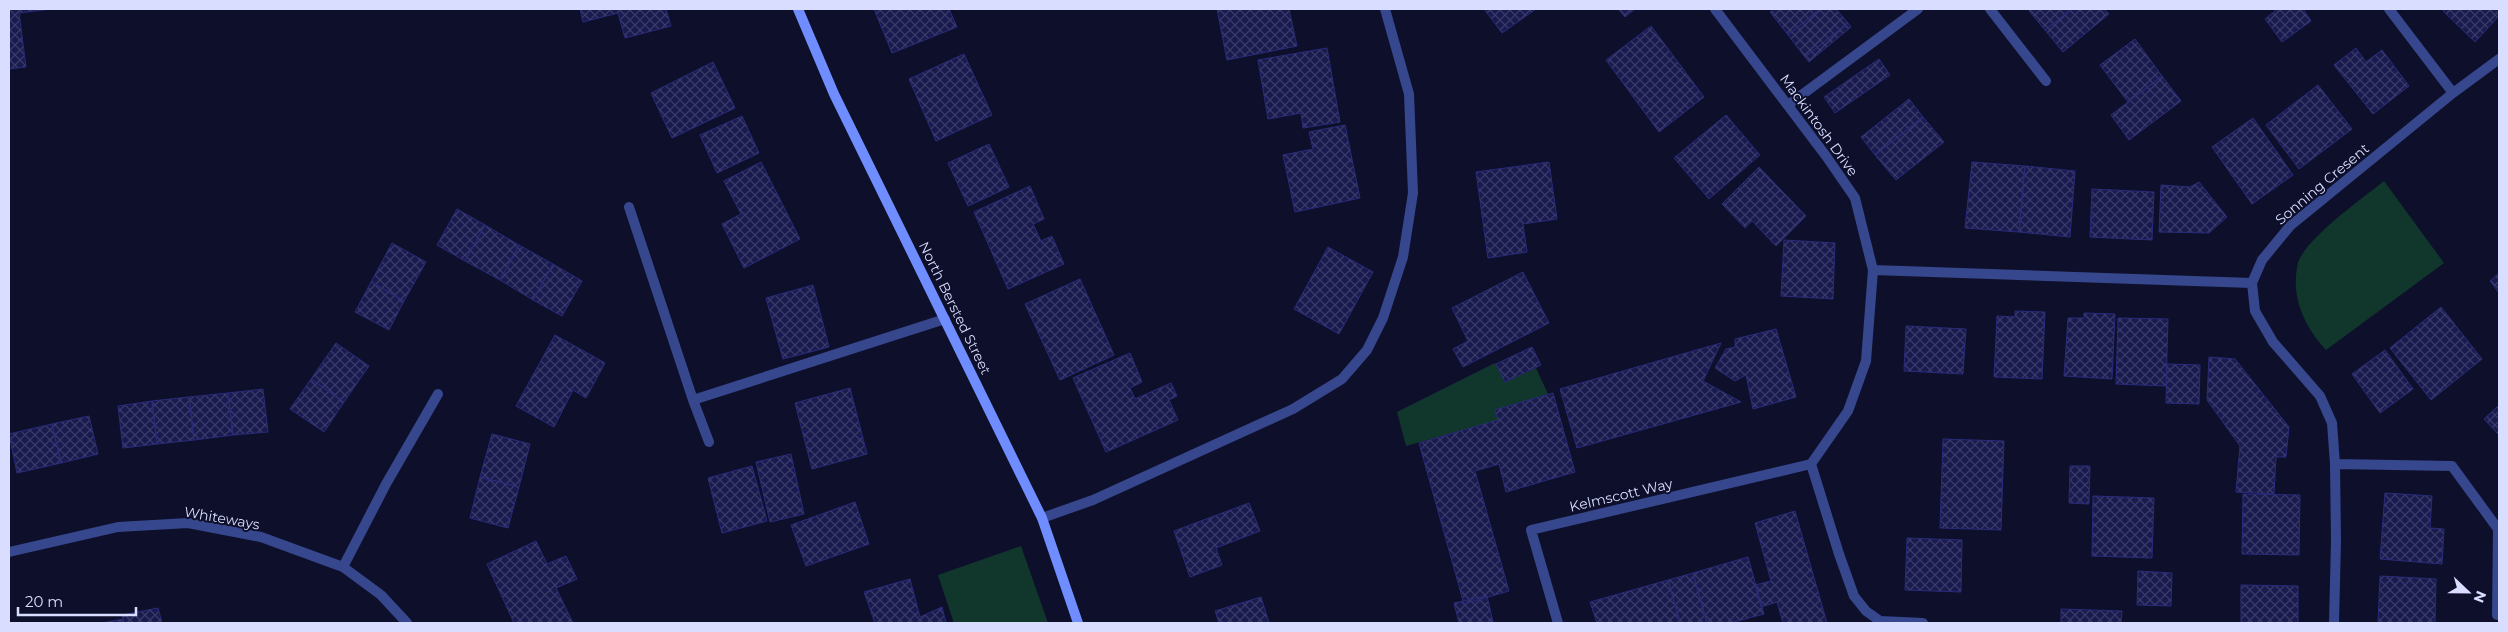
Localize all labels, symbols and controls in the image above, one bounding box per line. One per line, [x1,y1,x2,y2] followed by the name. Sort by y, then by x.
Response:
[1776,70,1862,180] street label: Mackintosh Drive
[2271,139,2373,229] street label: Sonning Cresent
[915,239,995,378] street label: North Bersted Street
[1568,474,1675,516] street label: Kelmscott Way
[183,502,261,534] street label: Whiteways
[2443,567,2493,617] north arrow
[18,584,135,616] scale bar
[2470,588,2491,605] text: N
[25,592,63,611] text: 20 m

